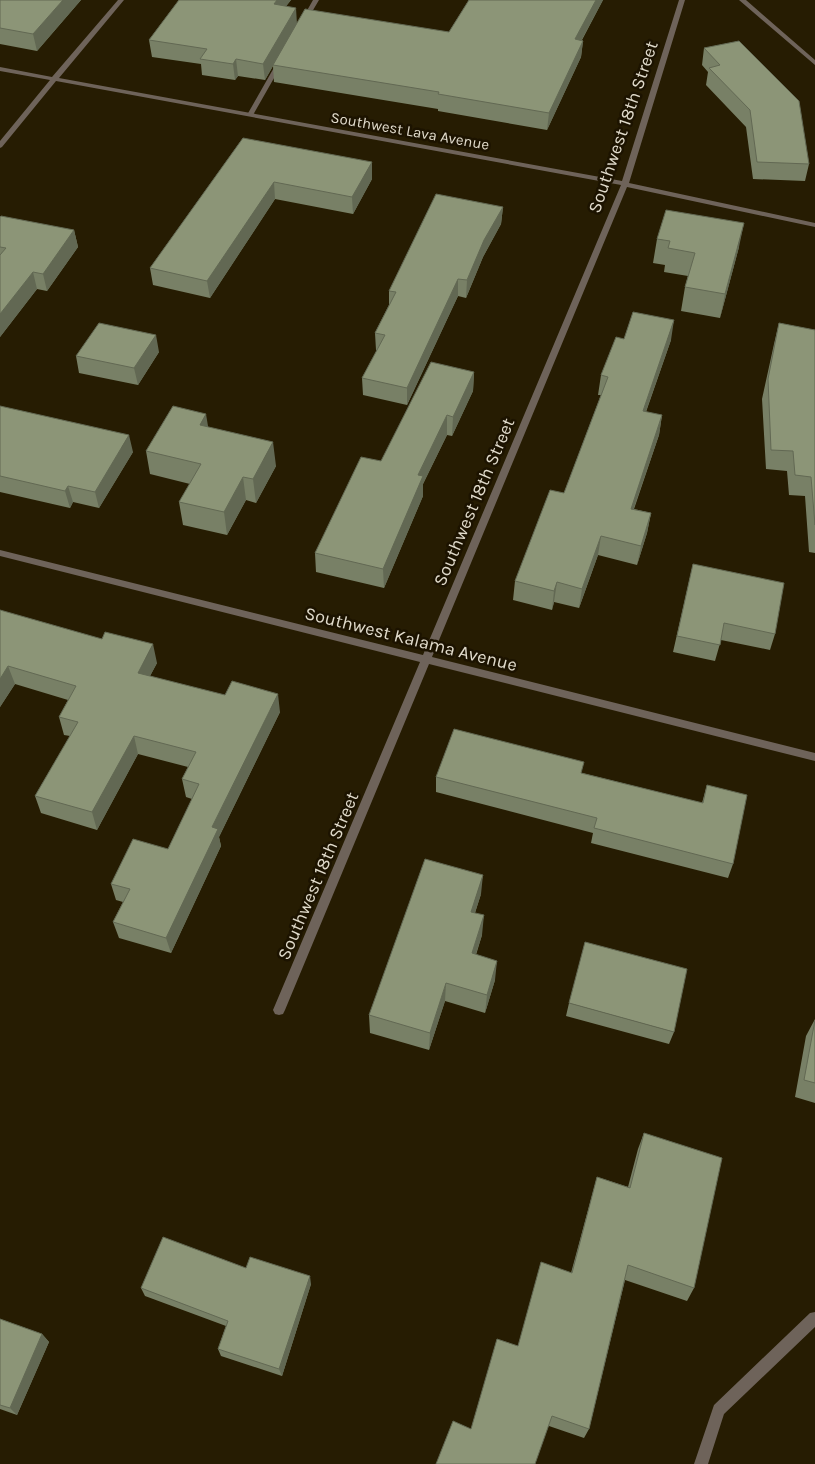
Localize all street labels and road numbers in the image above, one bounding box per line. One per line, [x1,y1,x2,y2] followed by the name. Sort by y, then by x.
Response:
[583,38,663,216] street label: Southwest 18th Street
[329,108,491,154] street label: Southwest Lava Avenue
[429,414,519,589] street label: Southwest 18th Street
[303,602,519,676] street label: Southwest Kalama Avenue
[273,788,363,963] street label: Southwest 18th Street

